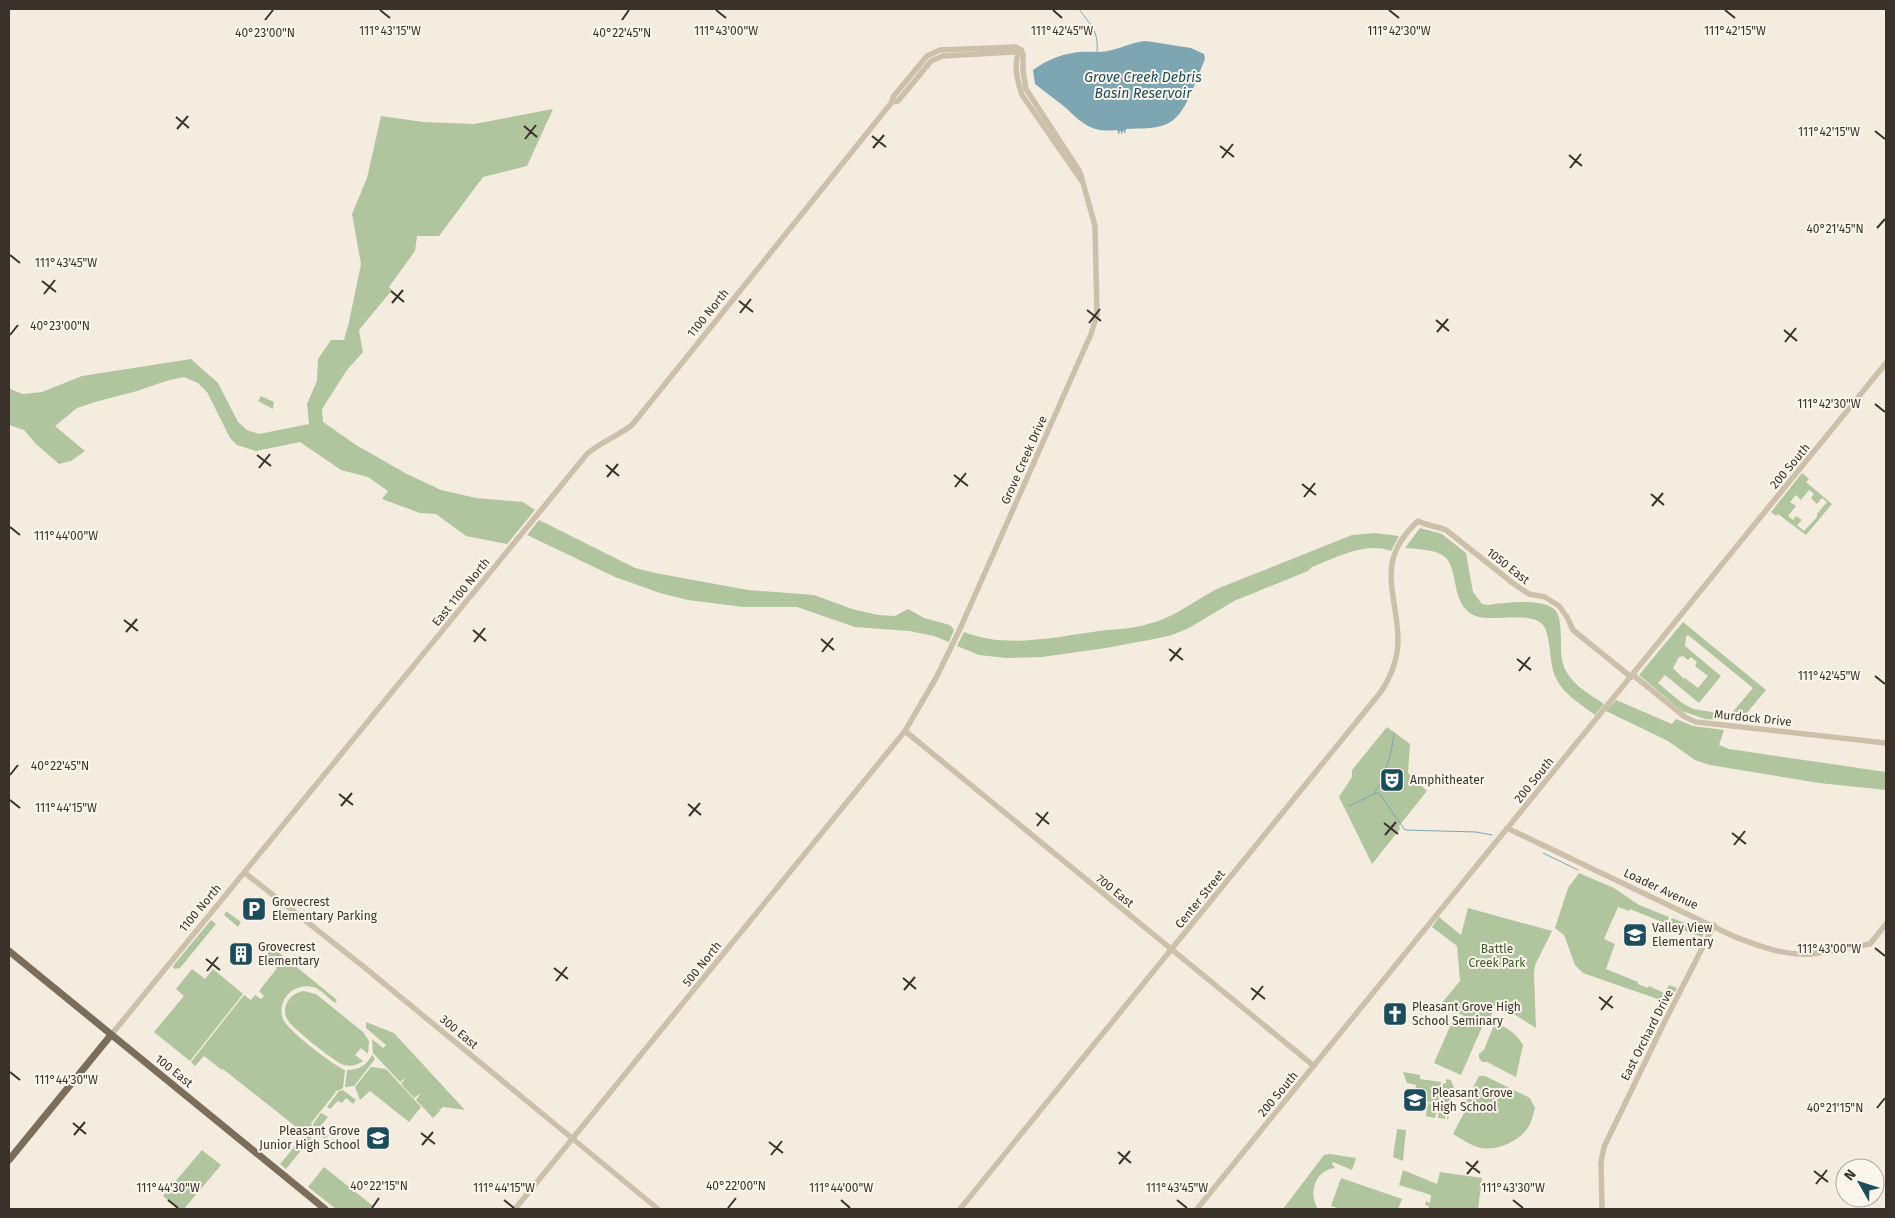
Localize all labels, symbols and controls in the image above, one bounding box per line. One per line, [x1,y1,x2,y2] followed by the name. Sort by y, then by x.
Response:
[359,24,421,38] text: 111°43'15"W
[694,24,758,38] text: 111°43'00"W
[1031,24,1093,38] text: 111°42'45"W
[1367,24,1431,38] text: 111°42'30"W
[1704,24,1766,38] text: 111°42'15"W
[235,26,295,40] text: 40°23'00"N
[593,26,651,40] text: 40°22'45"N
[1084,69,1202,102] water label: Grove Creek Debris Basin Reservoir
[1798,125,1860,139] text: 111°42'15"W
[1806,222,1864,236] text: 40°21'45"N
[35,256,97,270] text: 111°43'45"W
[684,286,732,340] street label: 1100 North
[30,319,90,333] text: 40°23'00"N
[1797,397,1861,411] text: 111°42'30"W
[998,413,1050,507] street label: Grove Creek Drive
[1767,441,1813,491] street label: 200 South
[34,529,98,543] text: 111°44'00"W
[1484,545,1533,587] street label: 1050 East
[429,555,493,629] street label: East 1100 North
[1798,669,1860,683] text: 111°42'45"W
[1713,707,1793,729] street label: Murdock Drive
[1511,754,1557,806] street label: 200 South
[31,759,89,773] text: 40°22'45"N
[1379,767,1405,793] theatre icon: Amphitheater
[1410,773,1485,787] place label: Amphitheater
[35,801,97,815] text: 111°44'15"W
[1172,866,1228,931] street label: Center Street
[1622,866,1700,912] street label: Loader Avenue
[1093,872,1137,911] street label: 700 East
[176,881,224,935] street label: 1100 North
[272,895,378,923] place label: Grovecrest Elementary Parking
[241,896,267,922] parking icon: Grovecrest Elementary Parking
[1652,921,1714,949] place label: Valley View Elementary
[1622,922,1648,948] school or university icon: Valley View Elementary
[680,939,724,989] street label: 500 North
[258,940,320,968] place label: Grovecrest Elementary
[228,941,254,967] building icon: Grovecrest Elementary
[1469,942,1526,970] park label: Battle Creek Park
[1797,942,1861,956] text: 111°43'00"W
[1618,987,1676,1083] street label: East Orchard Drive
[1412,1000,1521,1028] place label: Pleasant Grove High School Seminary
[1382,1001,1408,1027] church icon: Pleasant Grove High School Seminary
[437,1012,481,1052] street label: 300 East
[152,1052,196,1091] street label: 100 East
[1255,1069,1301,1119] street label: 200 South
[34,1073,98,1087] text: 111°44'30"W
[1432,1086,1513,1114] place label: Pleasant Grove High School
[1402,1087,1428,1113] school or university icon: Pleasant Grove High School
[1807,1101,1863,1115] text: 40°21'15"N
[259,1124,360,1152] place label: Pleasant Grove Junior High School
[365,1125,391,1151] school or university icon: Pleasant Grove Junior High School
[1835,1158,1885,1208] north arrow
[1841,1166,1860,1184] text: N
[350,1179,408,1193] text: 40°22'15"N
[706,1179,766,1193] text: 40°22'00"N
[136,1181,200,1195] text: 111°44'30"W
[473,1181,535,1195] text: 111°44'15"W
[809,1181,873,1195] text: 111°44'00"W
[1146,1181,1208,1195] text: 111°43'45"W
[1481,1181,1545,1195] text: 111°43'30"W

